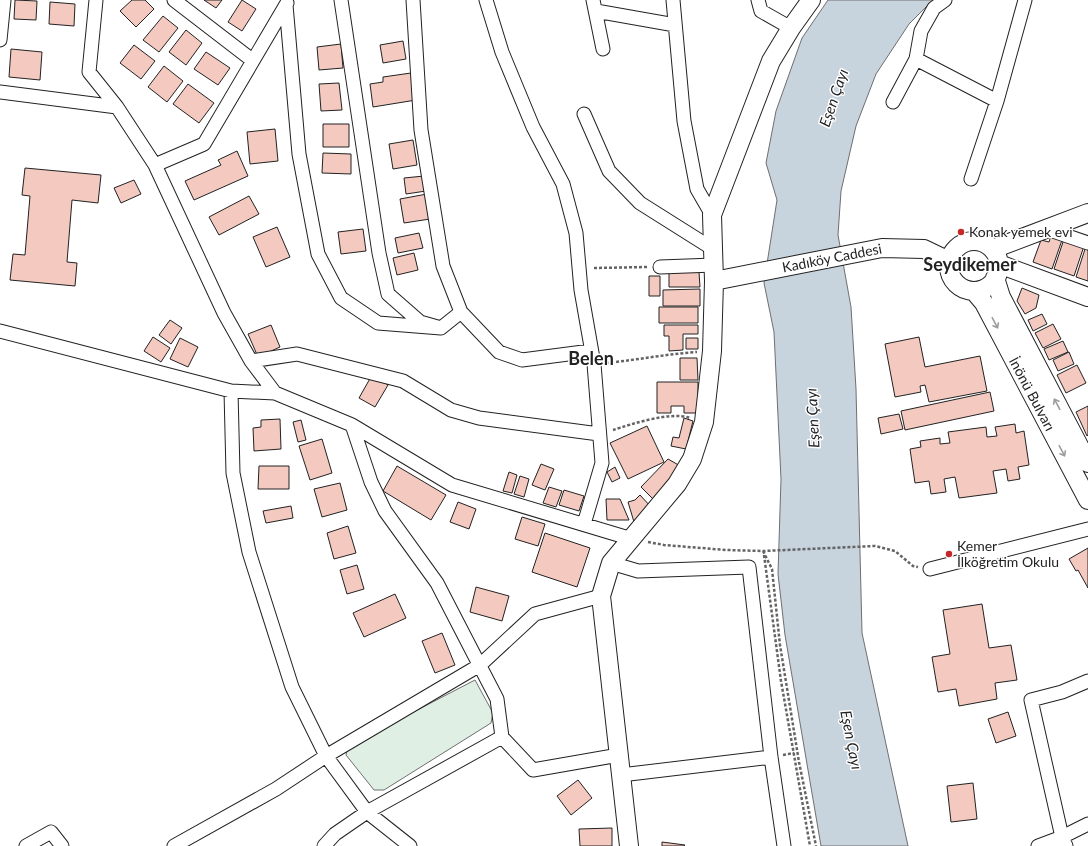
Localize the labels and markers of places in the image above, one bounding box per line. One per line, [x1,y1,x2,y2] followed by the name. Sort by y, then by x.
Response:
[969,223,1073,240] place label: Konak yemek evi
[956,227,966,237] marker: Konak yemek evi
[957,537,1059,570] place label: Kemer İlköğretim Okulu
[944,549,954,559] marker: Kemer İlköğretim Okulu

